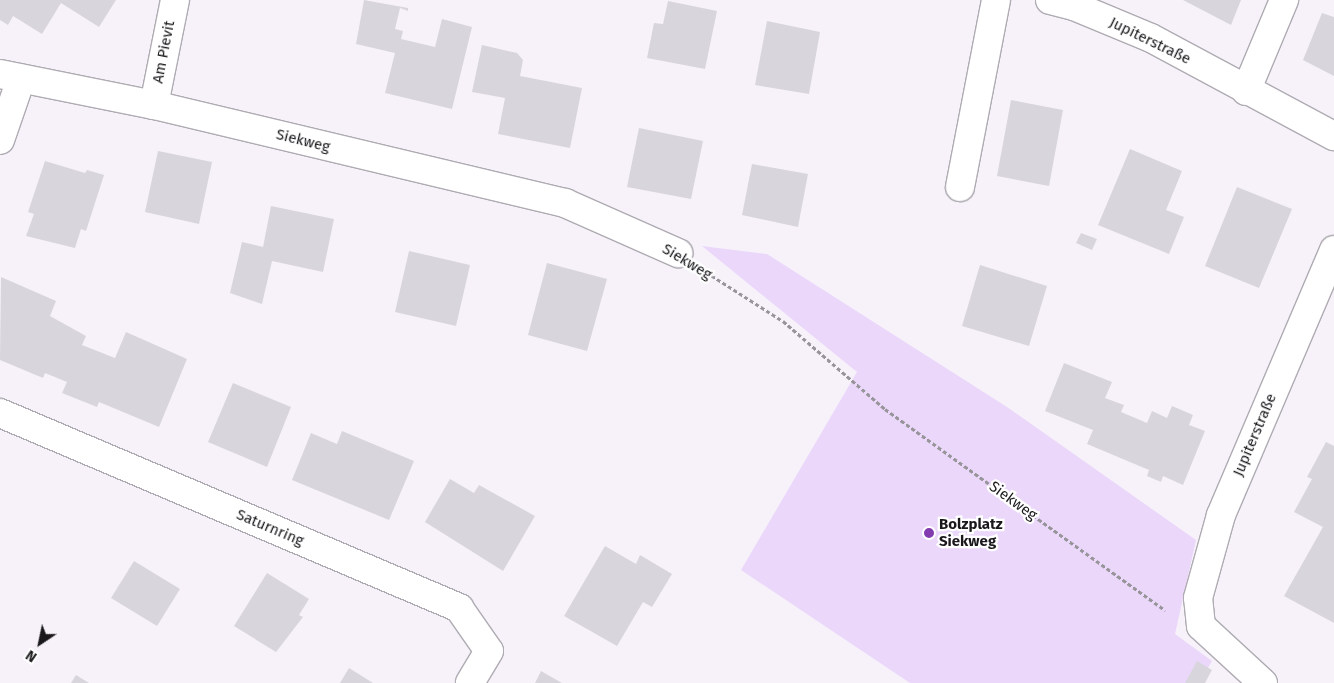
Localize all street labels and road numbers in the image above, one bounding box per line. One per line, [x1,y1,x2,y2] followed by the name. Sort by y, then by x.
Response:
[1106,14,1194,68] street label: Jupiterstraße
[149,19,179,85] street label: Am Pievit
[274,126,332,156] street label: Siekweg
[659,240,715,284] street label: Siekweg
[1229,391,1281,479] street label: Jupiterstraße
[985,478,1041,524] street label: Siekweg
[233,506,307,550] street label: Saturnring

